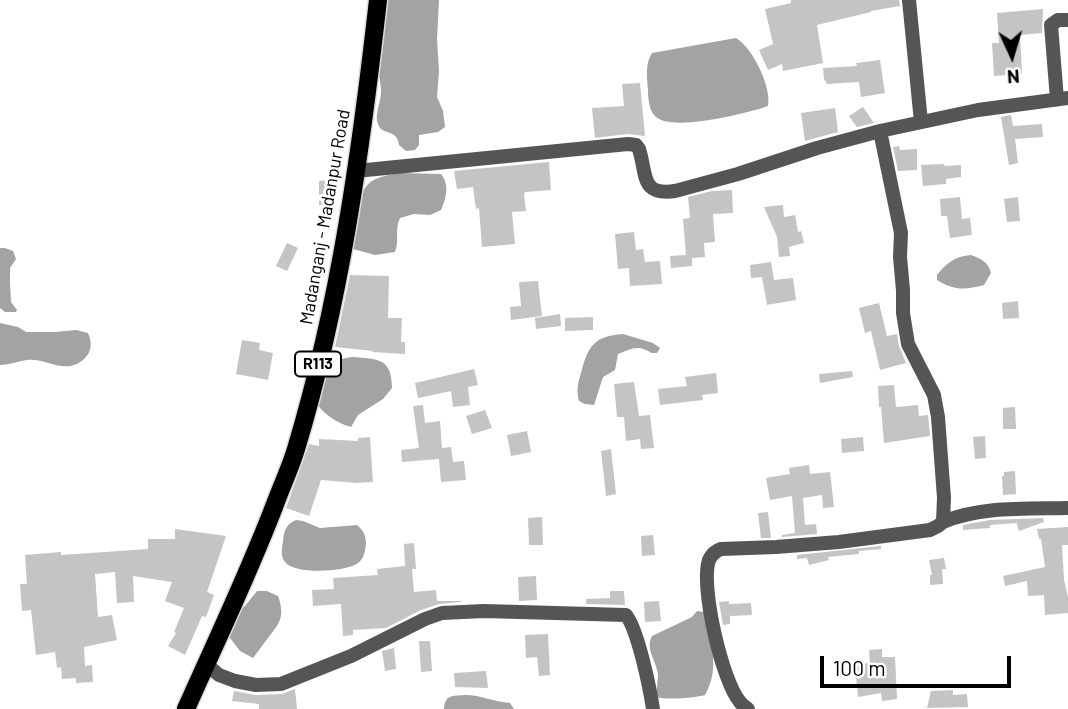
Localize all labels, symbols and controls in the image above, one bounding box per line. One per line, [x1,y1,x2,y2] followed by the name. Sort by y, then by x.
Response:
[977,21,1047,91] north arrow
[1006,66,1021,89] text: N
[295,108,355,326] street label: Madanganj - Madanpur Road
[295,352,341,376] road number: R113
[823,642,1014,686] scale bar
[833,655,886,680] text: 100 m

